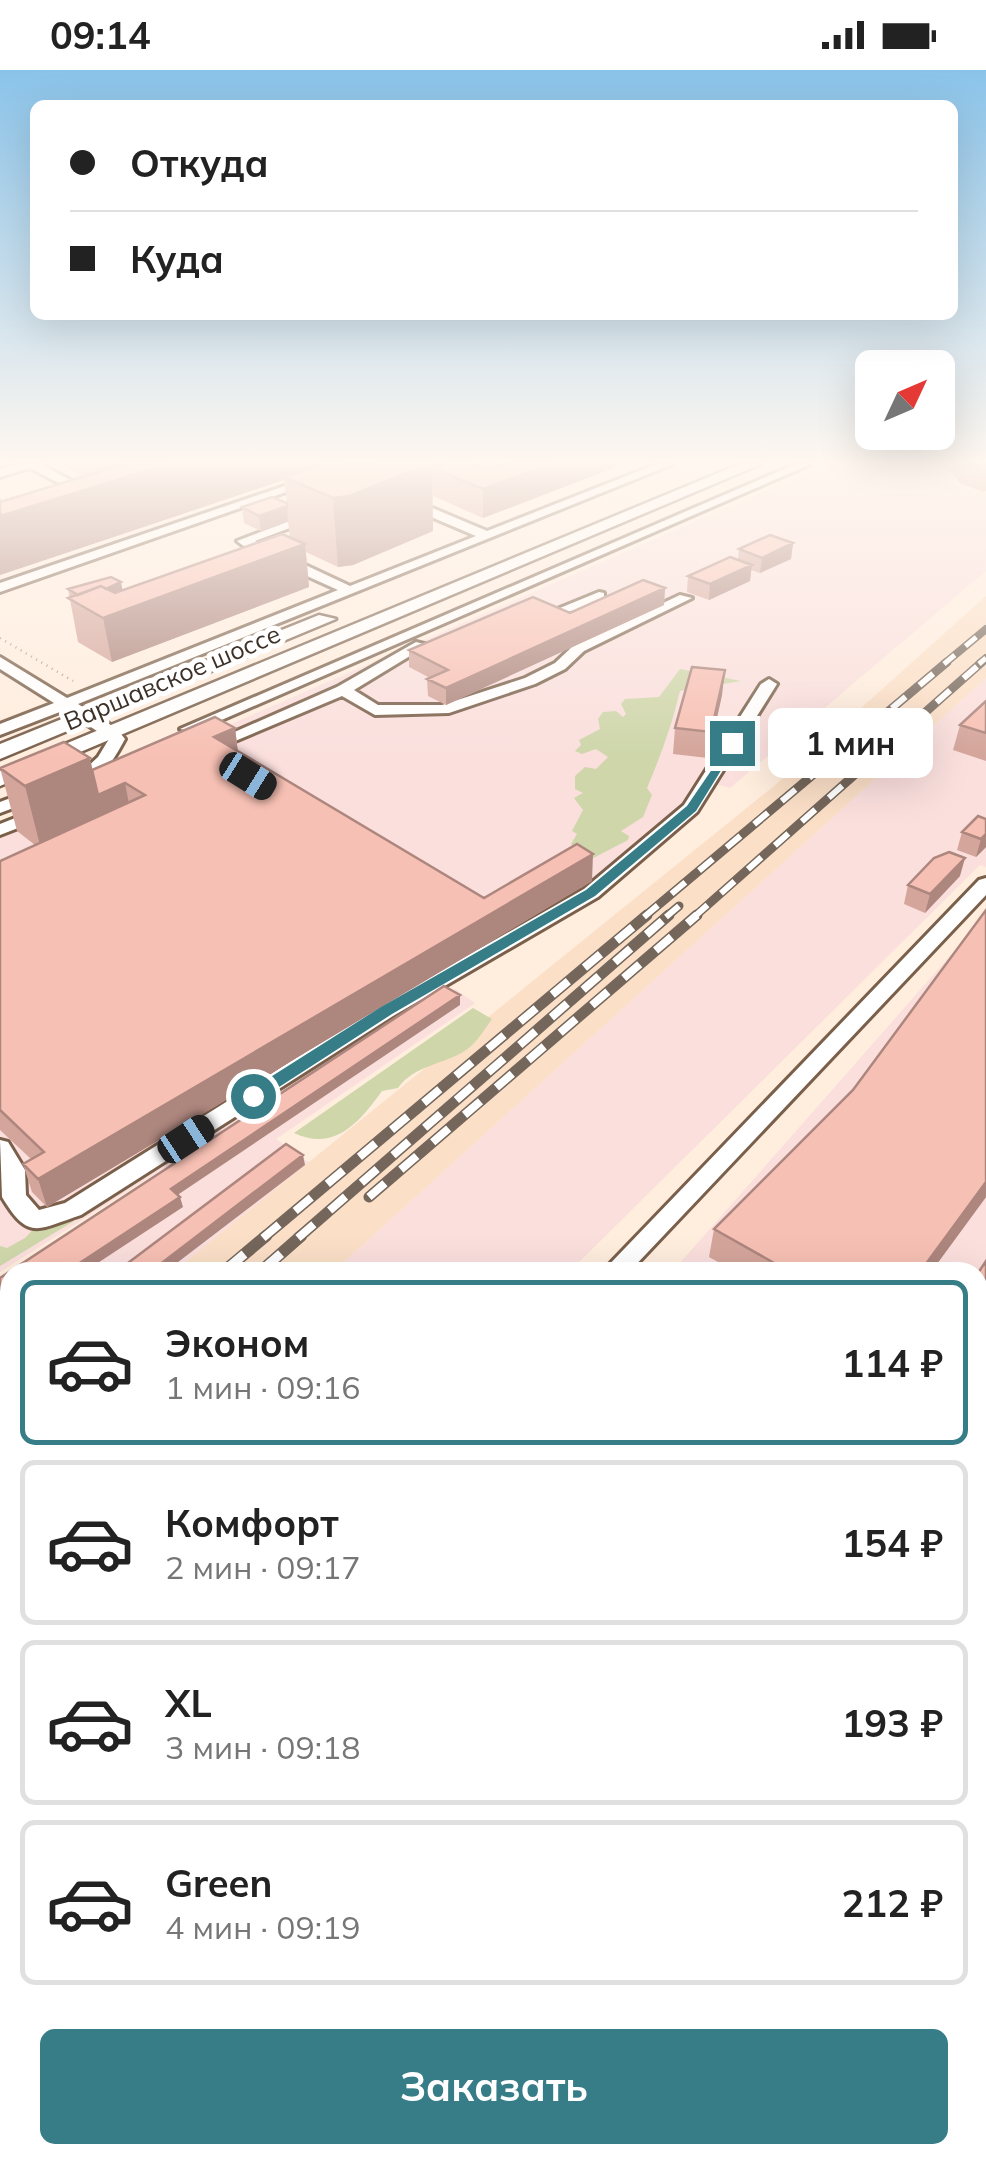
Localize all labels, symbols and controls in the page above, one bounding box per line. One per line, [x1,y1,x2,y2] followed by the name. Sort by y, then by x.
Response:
[50,11,151,59] text: 09:14
[130,139,269,187] text: Откуда
[130,235,224,283] text: Куда
[855,350,955,450] north arrow
[855,350,955,450] map controls
[59,617,285,737] street label: Варшавское шоссе
[767,708,932,778] callout: 1 мин
[710,721,755,766] route end
[806,723,895,763] text: 1 мин
[215,747,281,805] car
[231,1074,276,1119] route start
[153,1110,219,1168] car
[45,1318,135,1408] icon: car
[165,1319,309,1367] text: Эконом
[841,1339,943,1387] text: 114 ₽
[165,1367,360,1407] text: 1 мин · 09:16
[45,1498,135,1588] icon: car
[165,1499,339,1547] text: Комфорт
[841,1519,943,1567] text: 154 ₽
[165,1547,360,1587] text: 2 мин · 09:17
[45,1678,135,1768] icon: car
[165,1679,212,1727] text: XL
[841,1699,943,1747] text: 193 ₽
[165,1727,360,1767] text: 3 мин · 09:18
[45,1858,135,1948] icon: car
[165,1859,272,1907] text: Green
[841,1879,943,1927] text: 212 ₽
[165,1907,360,1947] text: 4 мин · 09:19
[40,2029,948,2144] button: Заказать

